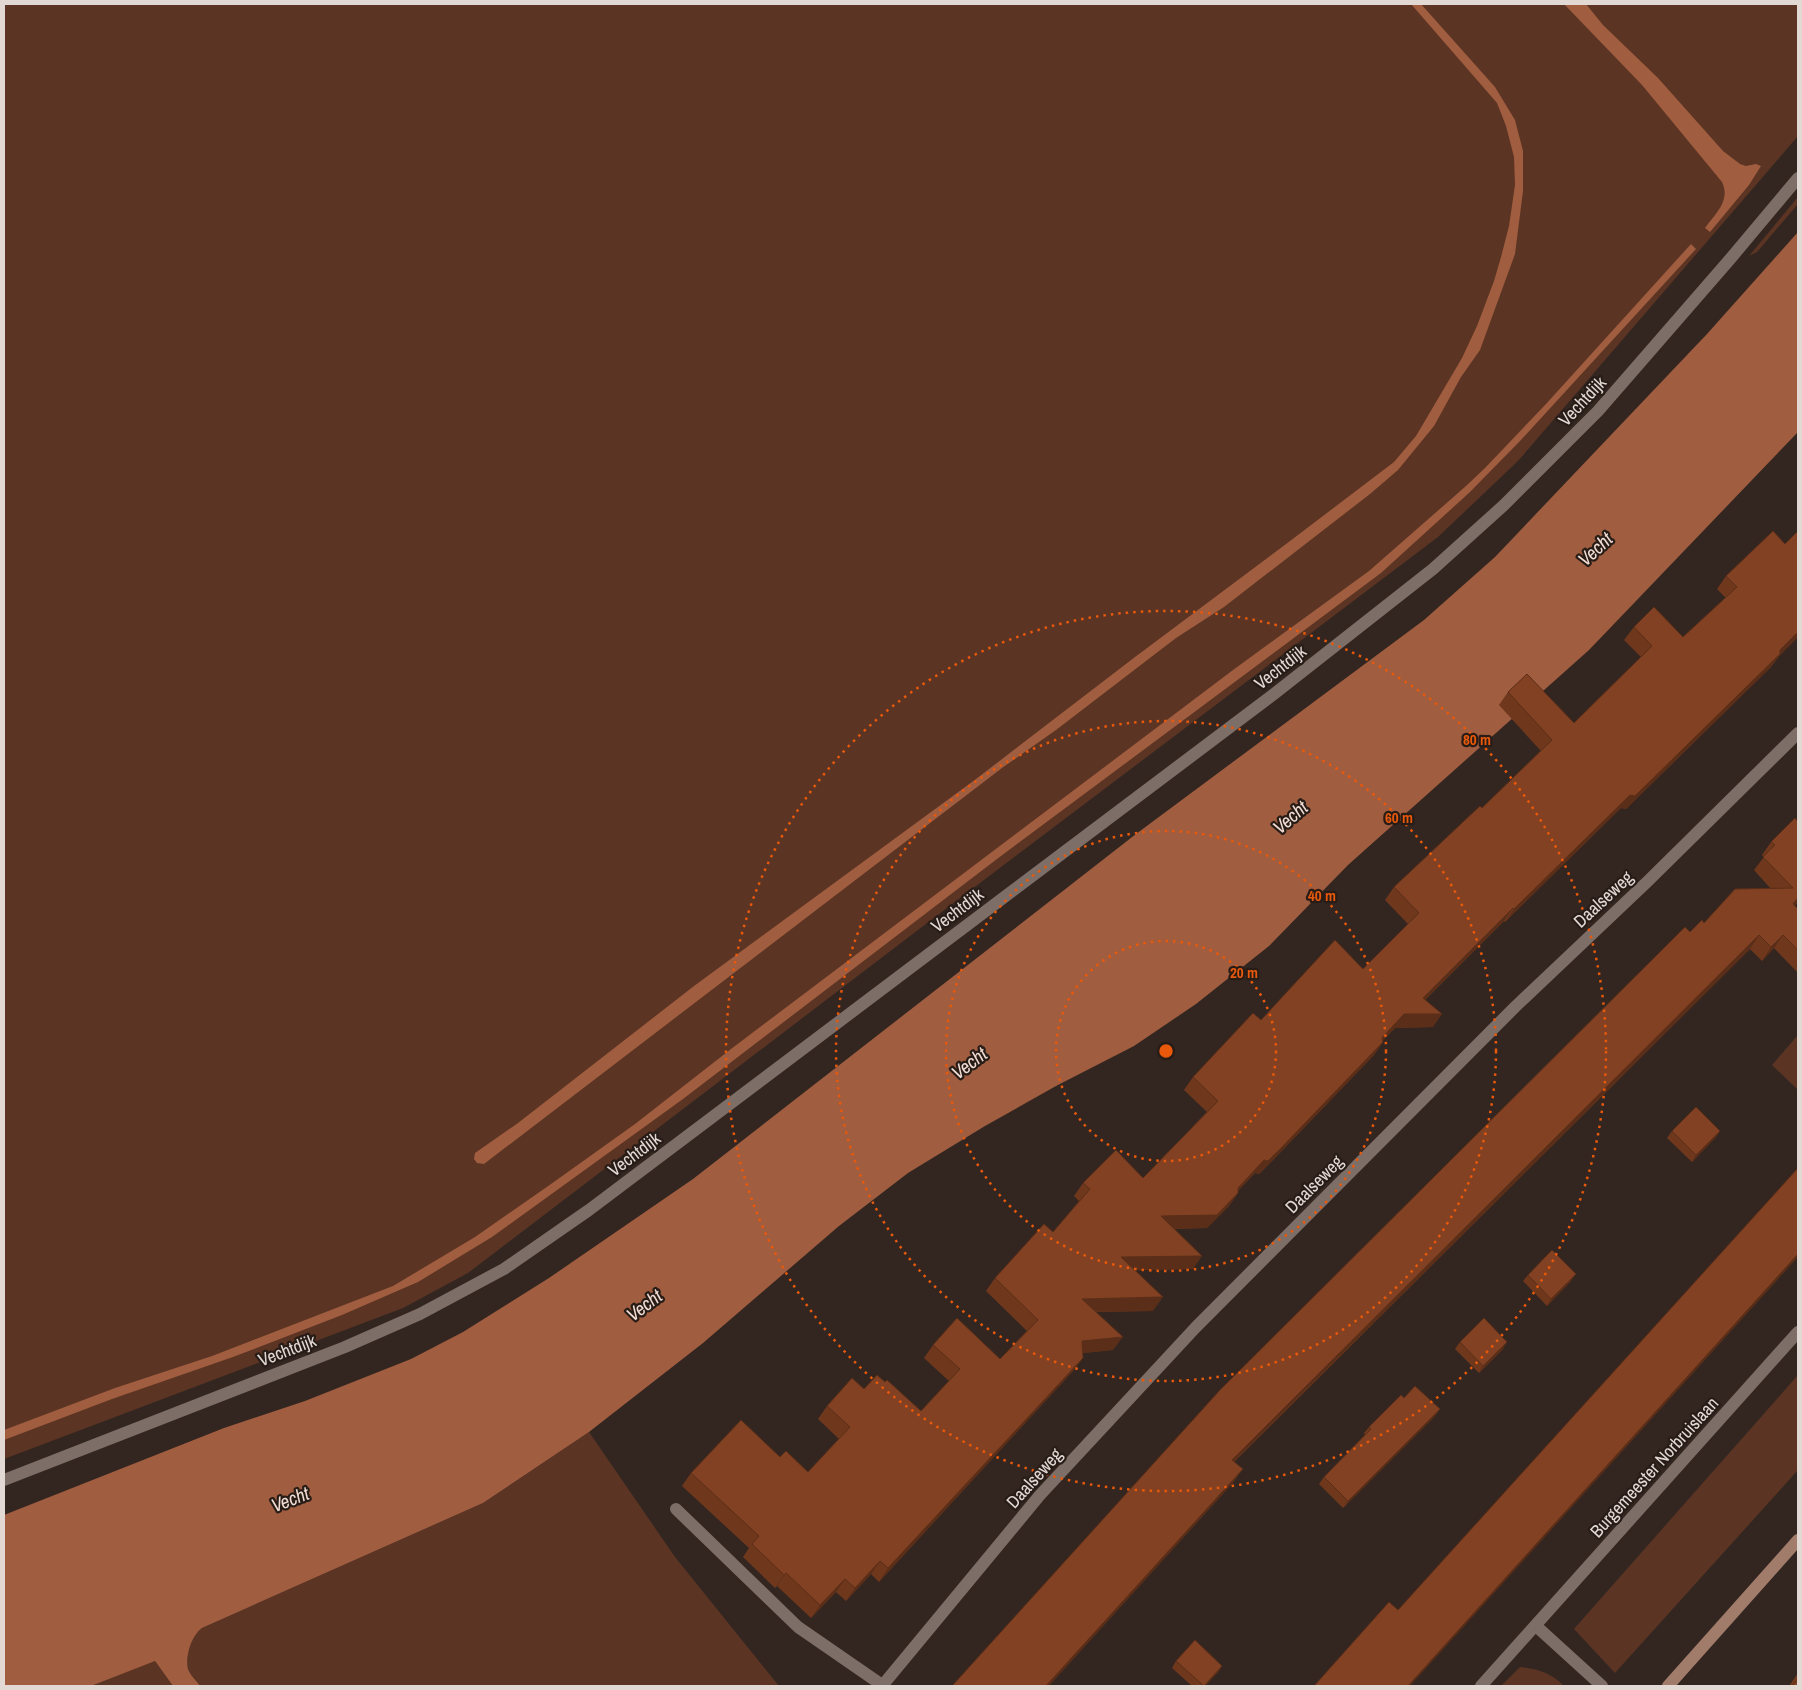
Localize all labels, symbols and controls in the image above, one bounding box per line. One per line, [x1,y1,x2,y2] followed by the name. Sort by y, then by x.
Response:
[1552,370,1612,431] street label: Vechtdijk
[1572,526,1619,572] water label: Vecht
[1249,638,1312,695] street label: Vechtdijk
[1463,729,1491,750] text: 80 m
[1267,794,1314,840] water label: Vecht
[1385,807,1413,828] text: 60 m
[1568,864,1639,933] street label: Daalseweg
[926,882,989,938] street label: Vechtdijk
[1308,885,1336,906] text: 40 m
[1230,962,1258,983] text: 20 m
[946,1041,993,1085] water label: Vecht
[1157,1042,1175,1060] centre of rings
[603,1126,666,1182] street label: Vechtdijk
[1279,1149,1349,1219] street label: Daalseweg
[621,1283,668,1327] water label: Vecht
[255,1327,320,1372] street label: Vechtdijk
[1584,1391,1724,1543] street label: Burgemeester Norbruislaan
[1000,1442,1068,1513] street label: Daalseweg
[267,1480,313,1518] water label: Vecht

